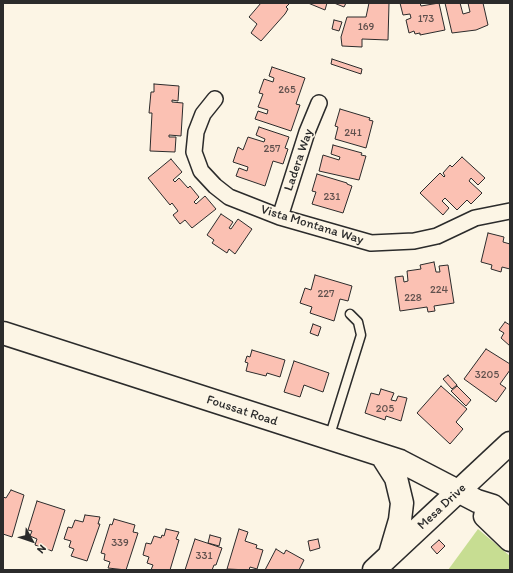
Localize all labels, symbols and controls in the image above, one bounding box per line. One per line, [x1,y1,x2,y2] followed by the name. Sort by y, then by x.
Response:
[418,12,434,26] house number: 173
[358,20,374,34] house number: 169
[278,83,296,97] house number: 265
[344,126,362,140] house number: 241
[281,127,317,193] street label: Ladera Way
[263,142,281,156] house number: 257
[324,190,340,204] house number: 231
[259,202,365,248] street label: Vista Montana Way
[430,283,448,297] house number: 224
[317,287,335,301] house number: 227
[404,291,422,305] house number: 228
[475,368,499,382] house number: 3205
[204,392,280,430] street label: Foussat Road
[376,402,394,416] house number: 205
[414,481,470,533] street label: Mesa Drive
[12,521,52,561] north arrow
[111,536,129,550] house number: 339
[34,542,49,556] text: N
[195,549,213,563] house number: 331

